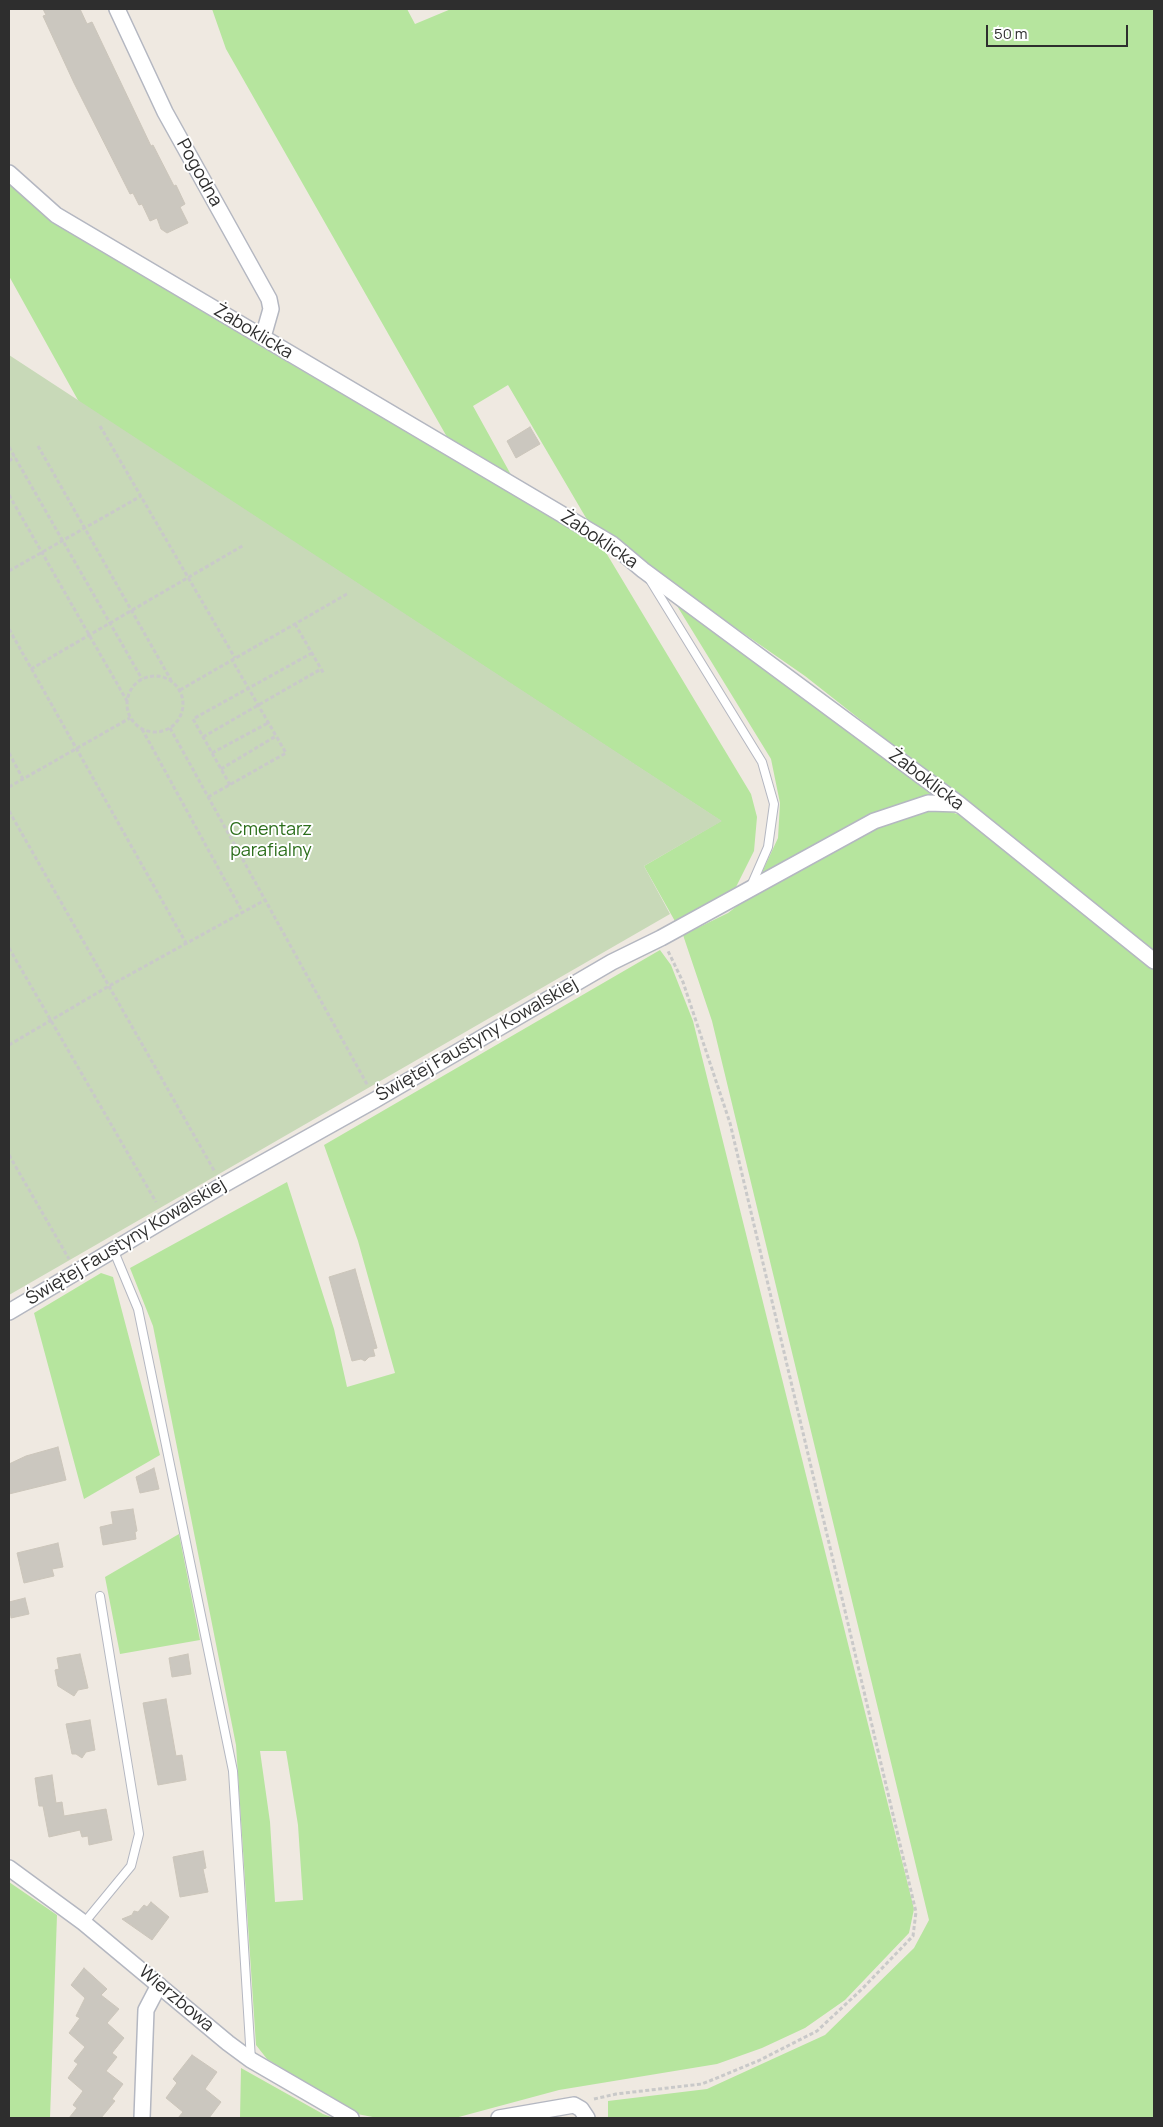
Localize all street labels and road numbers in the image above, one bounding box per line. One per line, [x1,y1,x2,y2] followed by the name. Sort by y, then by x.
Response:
[172,135,226,211] street label: Pogodna
[209,300,297,364] street label: Żaboklicka
[556,506,642,574] street label: Żaboklicka
[884,745,968,815] street label: Żaboklicka
[372,973,582,1107] street label: Świętej Faustyny Kowalskiej
[22,1174,230,1310] street label: Świętej Faustyny Kowalskiej
[134,1961,218,2037] street label: Wierzbowa

